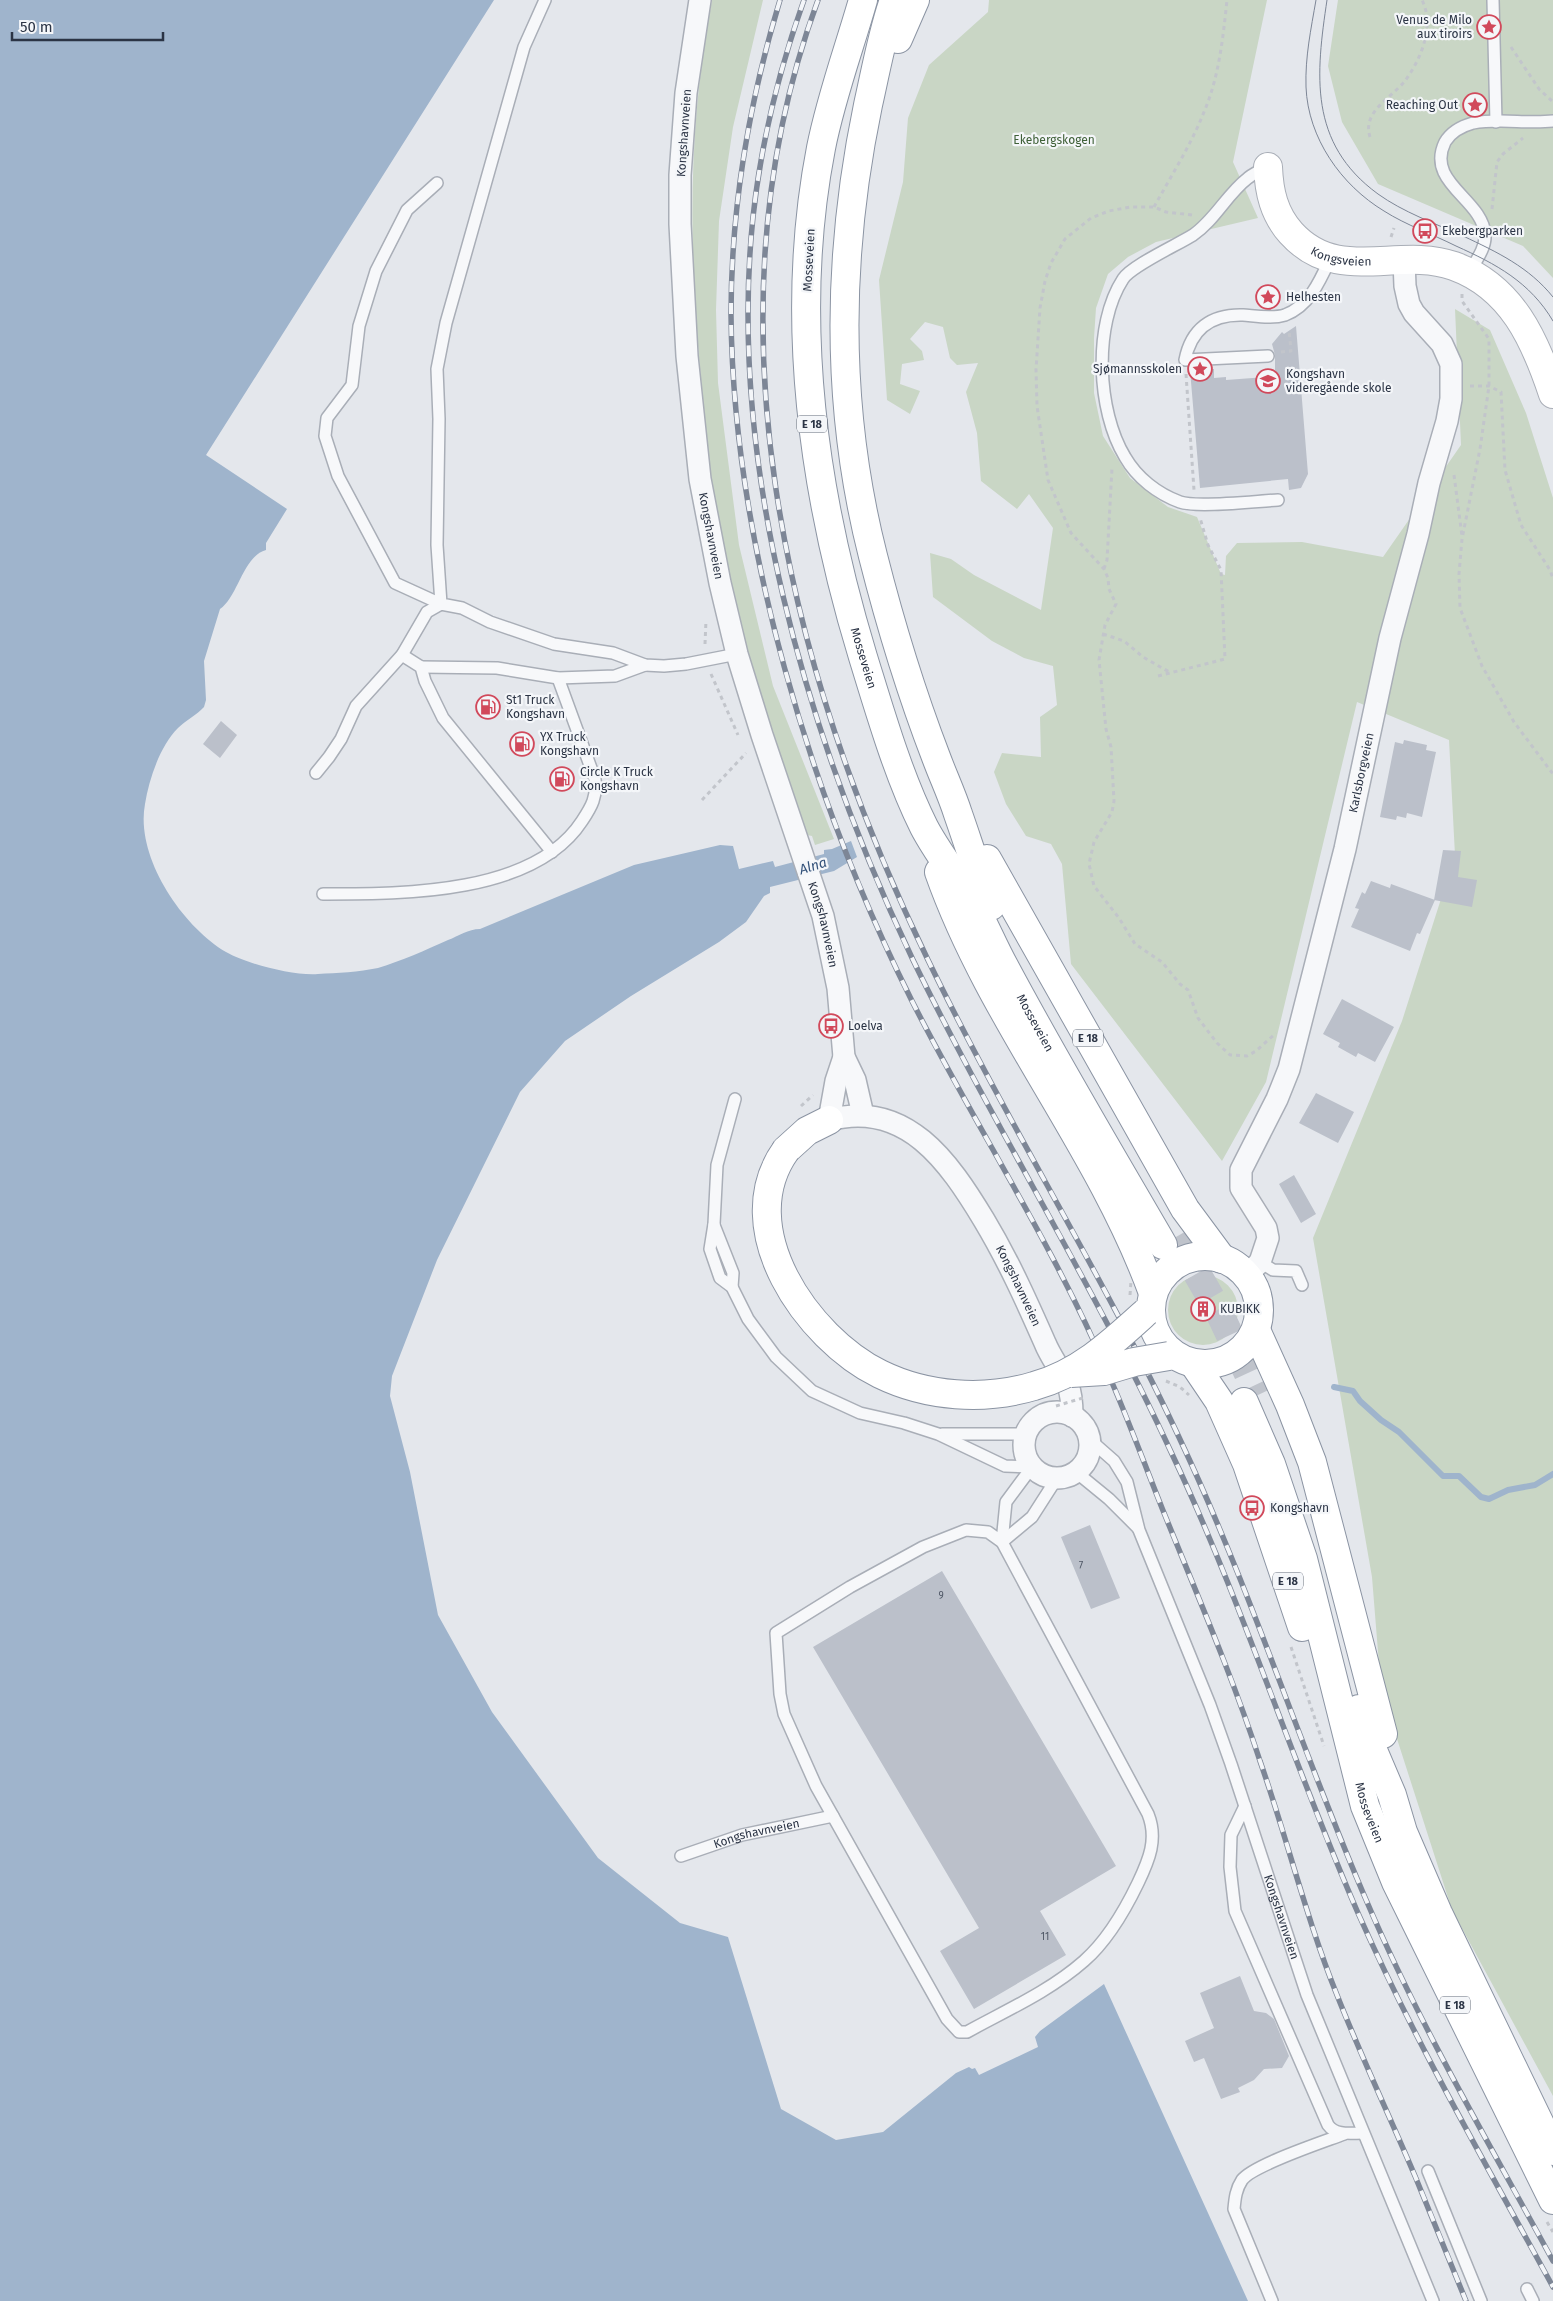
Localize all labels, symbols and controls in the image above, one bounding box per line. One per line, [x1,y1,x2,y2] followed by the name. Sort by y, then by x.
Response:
[12,10,164,42] scale bar
[1396,13,1472,41] place label: Venus de Milo aux tiroirs
[1476,14,1502,40] place icon: Venus de Milo aux tiroirs
[20,18,53,36] text: 50 m
[674,88,694,178] street label: Kongshavnveien
[1462,92,1488,118] place icon: Reaching Out
[1386,98,1459,112] place label: Reaching Out
[1013,133,1095,147] park label: Ekebergskogen
[1412,218,1438,244] bus stop icon: Ekebergparken
[1442,224,1523,238] place label: Ekebergparken
[800,228,818,292] street label: Mosseveien
[1308,244,1372,269] street label: Kongsveien
[1255,284,1281,310] place icon: Helhesten
[1286,290,1341,304] place label: Helhesten
[1187,356,1213,382] place icon: Sjømannsskolen
[1093,362,1182,376] place label: Sjømannsskolen
[1286,367,1391,395] place label: Kongshavn videregående skole
[1255,368,1281,394] school or university icon: Kongshavn videregående skole
[797,416,827,432] road number: E 18
[696,491,726,581] street label: Kongshavnveien
[848,626,879,690] street label: Mosseveien
[506,693,565,721] place label: St1 Truck Kongshavn
[475,694,501,720] fuel station icon: St1 Truck Kongshavn
[540,730,599,758] place label: YX Truck Kongshavn
[509,731,535,757] fuel station icon: YX Truck Kongshavn
[1346,731,1377,814] street label: Karlsborgveien
[580,765,654,793] place label: Circle K Truck Kongshavn
[549,766,575,792] fuel station icon: Circle K Truck Kongshavn
[796,854,829,879] water label: Alna
[805,880,841,969] street label: Kongshavnveien
[1014,992,1057,1054] street label: Mosseveien
[818,1013,844,1039] bus stop icon: Loelva
[848,1019,883,1033] place label: Loelva
[1073,1030,1103,1046] road number: E 18
[993,1243,1044,1329] street label: Kongshavnveien
[1190,1296,1216,1322] building icon: KUBIKK
[1220,1302,1261,1316] place label: KUBIKK
[1239,1495,1265,1521] bus stop icon: Kongshavn
[1270,1501,1329,1515] place label: Kongshavn
[1079,1560,1084,1572] house number: 7
[1273,1572,1303,1590] road number: E 18
[938,1590,944,1602] house number: 9
[1352,1781,1386,1845] street label: Mosseveien
[712,1816,801,1851] street label: Kongshavnveien
[1261,1873,1302,1961] street label: Kongshavnveien
[1041,1931,1049,1943] house number: 11
[1440,1996,1470,2014] road number: E 18

